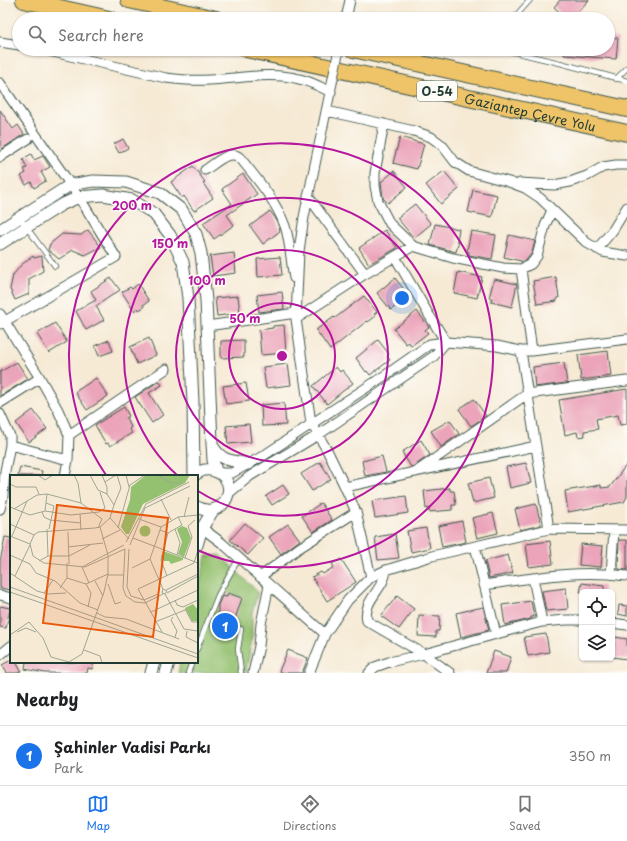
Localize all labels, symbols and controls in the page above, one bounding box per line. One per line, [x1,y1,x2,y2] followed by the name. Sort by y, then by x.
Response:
[12,12,615,56] search box
[26,23,48,45] icon: search
[58,23,144,46] text: Search here
[417,81,457,101] road number: O-54
[463,88,598,135] street label: Gaziantep Çevre Yolu
[112,196,152,214] text: 200 m
[152,234,188,252] text: 150 m
[188,271,226,289] text: 100 m
[392,288,412,308] your location
[229,309,261,327] text: 50 m
[275,349,289,363] centre of rings
[10,475,198,663] inset map
[579,589,615,661] map controls
[579,589,615,625] button: locate
[212,611,238,641] pin: 1
[579,625,615,661] button: layers
[16,686,78,712] text: Nearby
[54,735,211,758] text: Şahinler Vadisi Parkı
[26,746,32,765] text: 1
[569,746,611,765] text: 350 m
[54,758,83,777] text: Park
[86,793,110,834] tab: Map
[283,793,336,834] tab: Directions
[509,793,541,834] tab: Saved

